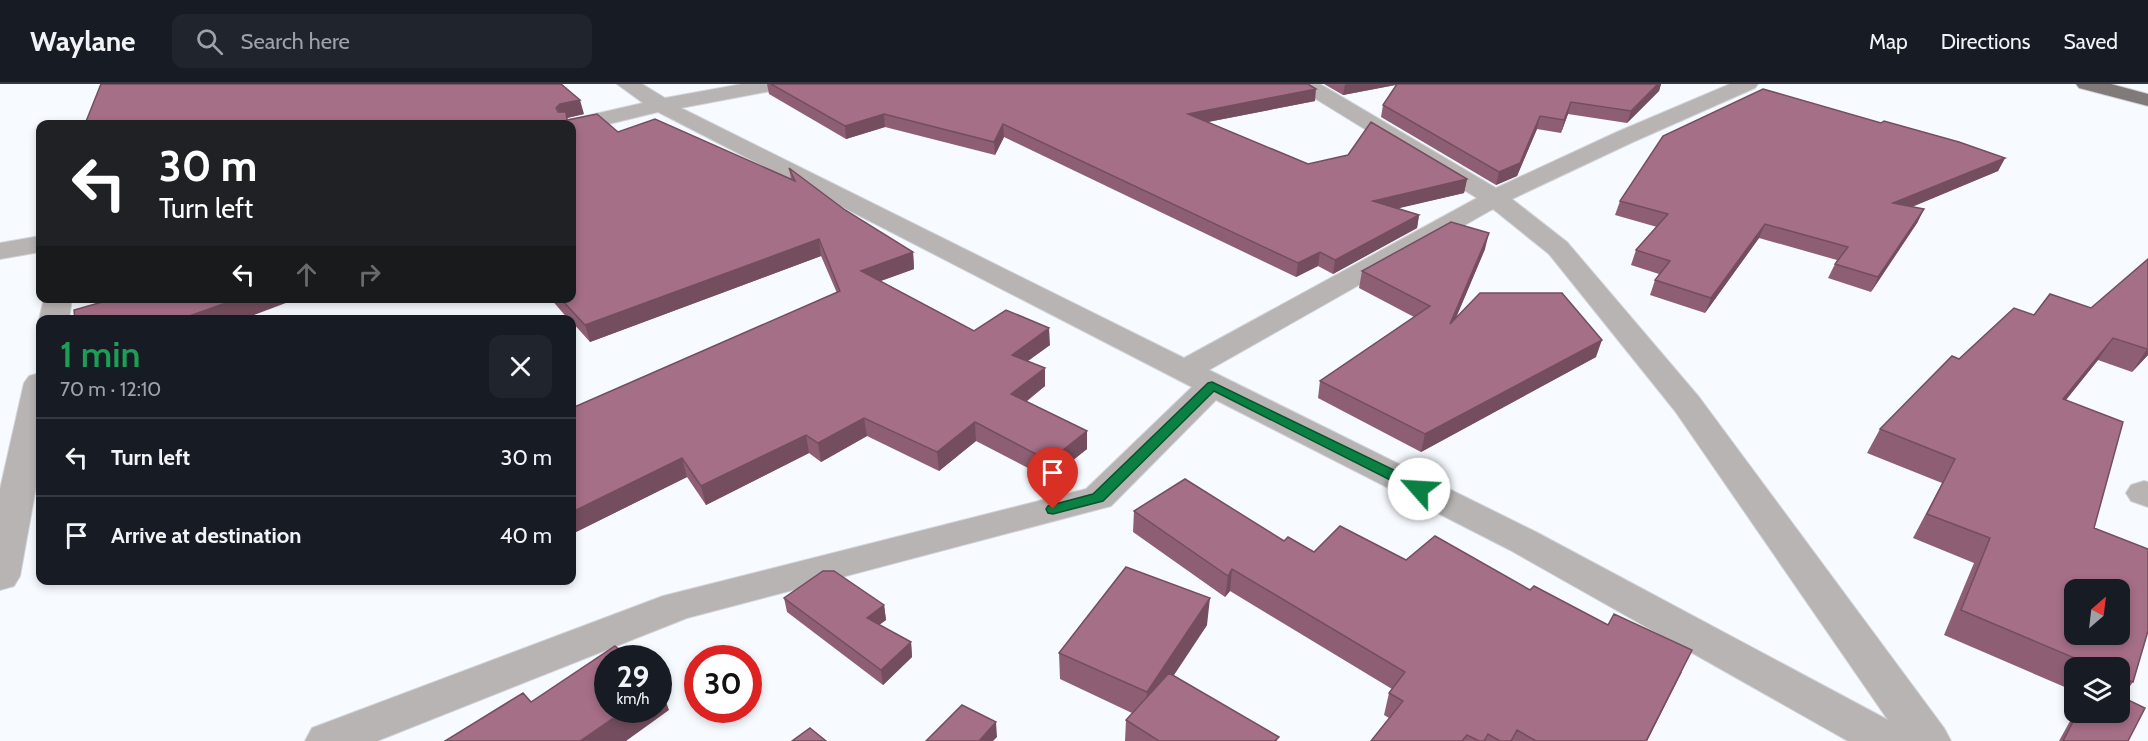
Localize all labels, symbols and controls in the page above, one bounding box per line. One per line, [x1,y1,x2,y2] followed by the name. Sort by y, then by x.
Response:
[172,14,592,68] search box
[30,24,136,58] text: Waylane
[193,25,226,58] icon: search
[241,28,350,55] text: Search here
[1869,29,1908,54] text: Map
[1941,29,2030,54] text: Directions
[2063,29,2118,54] text: Saved
[159,140,257,192] text: 30 m
[60,144,138,222] icon: left
[159,192,253,225] text: Turn left
[227,258,260,291] icon: left
[290,258,323,291] icon: ahead
[353,258,386,291] icon: right
[60,332,140,376] text: 1 min
[489,335,552,398] button: close
[60,377,161,401] text: 70 m · 12:10
[60,441,93,474] icon: left
[111,444,190,471] text: Turn left
[500,444,552,471] text: 30 m
[1027,447,1078,509] pin
[1036,456,1069,489] icon: arrive
[1387,457,1451,521] position arrow
[60,519,93,552] icon: arrive
[111,522,301,549] text: Arrive at destination
[500,522,552,549] text: 40 m
[2064,579,2130,645] north arrow
[2064,579,2130,723] map controls
[684,645,762,723] speed limit sign: 30
[2064,657,2130,723] button: layers
[617,658,649,695] text: 29
[617,690,649,708] text: km/h

